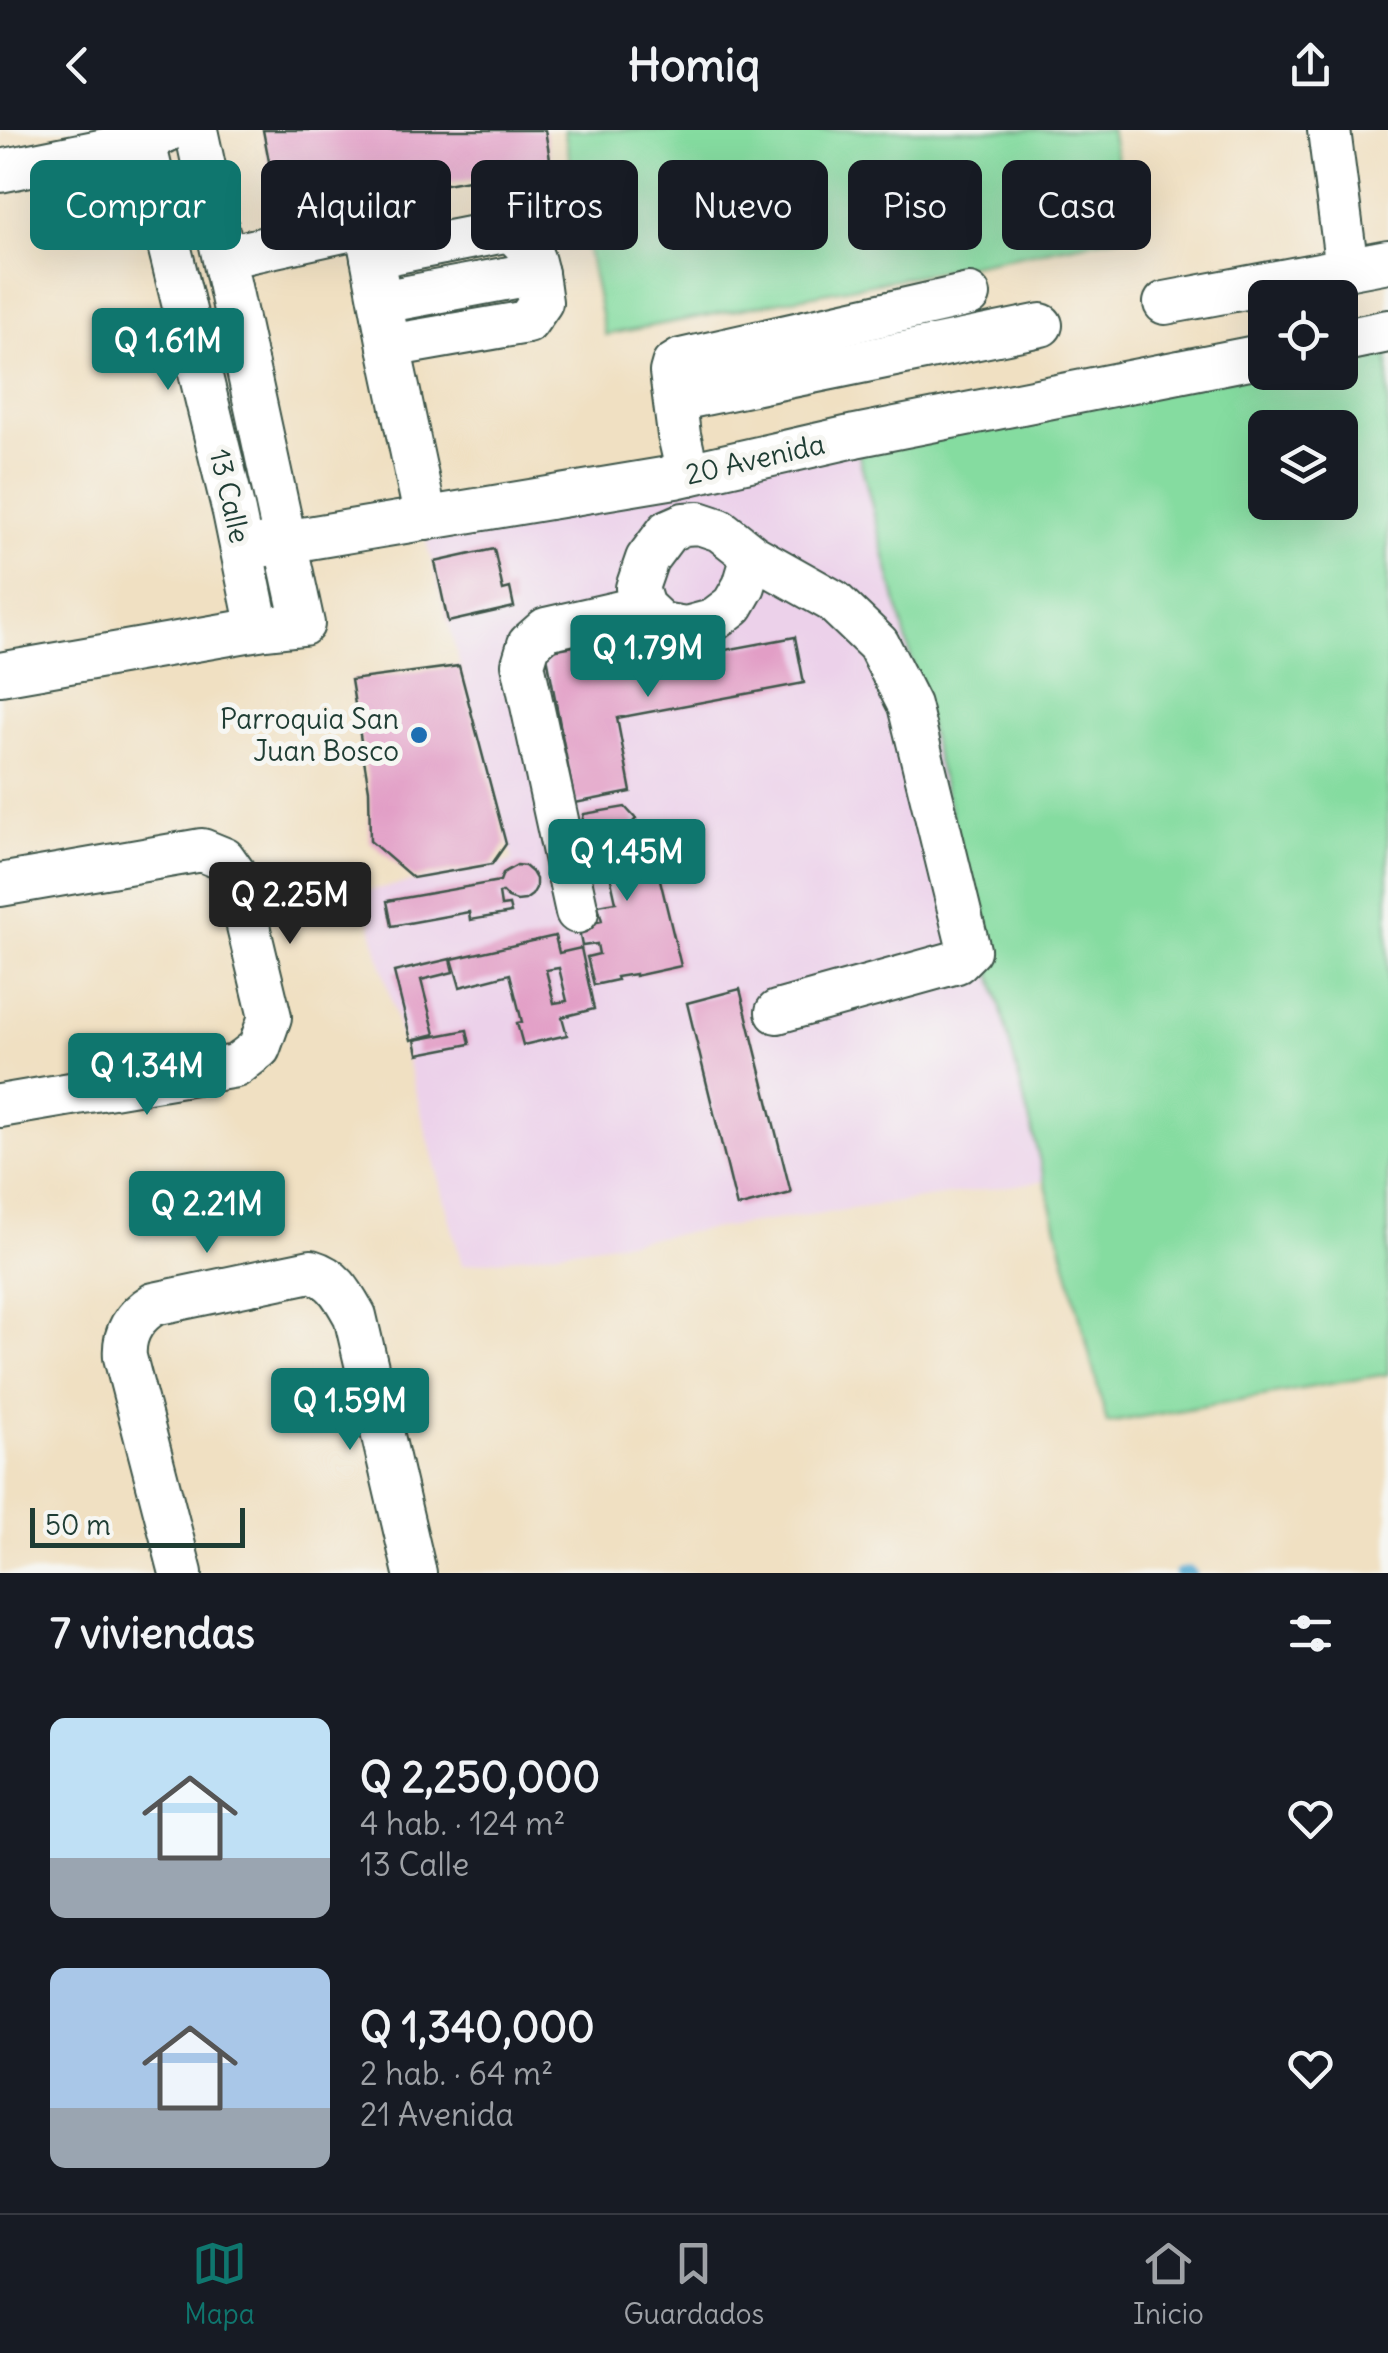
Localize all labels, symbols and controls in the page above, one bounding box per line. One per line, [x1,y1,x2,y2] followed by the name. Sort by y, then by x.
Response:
[628,37,760,93] text: Homiq
[50,38,105,93] icon: back
[1283,38,1338,93] icon: share
[30,160,241,250] chip: Comprar
[261,160,451,250] chip: Alquilar
[471,160,638,250] chip: Filtros
[658,160,828,250] chip: Nuevo
[848,160,982,250] chip: Piso
[1002,160,1151,250] chip: Casa
[1248,280,1358,520] map controls
[1248,280,1358,390] button: locate
[76,308,260,393] pin: Q 1.61M
[114,320,222,361] text: Q 1.61M
[1248,410,1358,520] button: layers
[682,426,828,492] street label: 20 Avenida
[202,445,258,547] street label: 13 Calle
[556,615,740,700] pin: Q 1.79M
[592,627,704,668] text: Q 1.79M
[220,701,399,769] place label: Parroquia San Juan Bosco
[408,724,430,746] marker: Parroquia San Juan Bosco
[535,819,719,904] pin: Q 1.45M
[570,831,684,872] text: Q 1.45M
[198,862,382,947] pin: Q 2.25M
[231,874,349,915] text: Q 2.25M
[55,1033,239,1118] pin: Q 1.34M
[90,1045,204,1086] text: Q 1.34M
[115,1171,299,1256] pin: Q 2.21M
[151,1183,263,1224] text: Q 2.21M
[258,1368,442,1453] pin: Q 1.59M
[293,1380,407,1421] text: Q 1.59M
[30,1503,245,1548] scale bar
[45,1507,111,1543] text: 50 m
[1283,1606,1338,1661] icon: filters
[50,1607,255,1659] text: 7 viviendas
[360,1751,600,1803] text: Q 2,250,000
[130,1758,250,1878] icon: home
[1283,1791,1338,1846] icon: heart
[360,1803,565,1844] text: 4 hab. · 124 m²
[360,1844,469,1885] text: 13 Calle
[360,2001,595,2053] text: Q 1,340,000
[130,2008,250,2128] icon: home
[1283,2041,1338,2096] icon: heart
[360,2053,553,2094] text: 2 hab. · 64 m²
[360,2094,514,2135] text: 21 Avenida
[184,2236,255,2332] tab: Mapa
[623,2236,764,2332] tab: Guardados
[1133,2236,1204,2332] tab: Inicio

